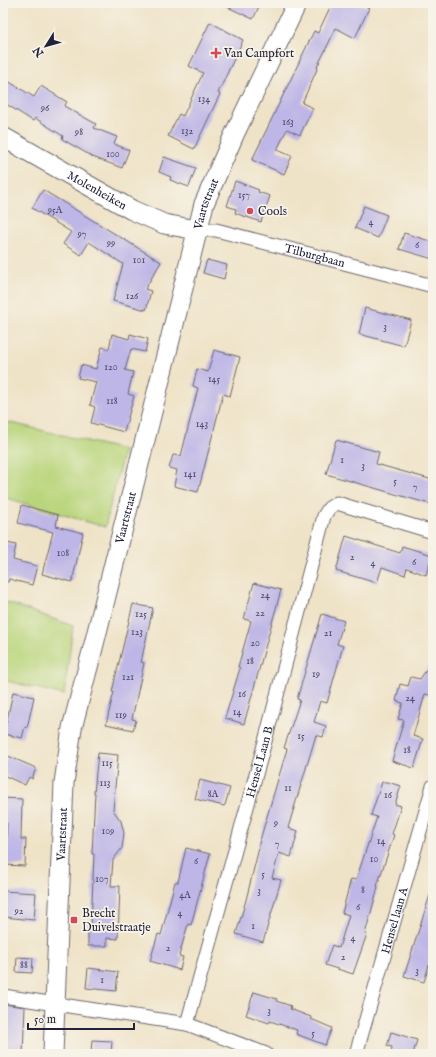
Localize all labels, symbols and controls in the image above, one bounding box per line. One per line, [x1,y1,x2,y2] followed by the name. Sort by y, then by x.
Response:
[26,26,66,66] north arrow
[30,43,48,60] text: N
[223,46,294,62] place label: Van Campfort
[211,48,221,58] marker: Van Campfort
[198,93,210,106] house number: 134
[40,102,50,115] house number: 96
[282,116,294,129] house number: 163
[181,125,193,138] house number: 132
[74,126,83,139] house number: 98
[106,148,120,161] house number: 100
[65,167,130,213] street label: Molenheiken
[190,176,222,232] street label: Vaartstraat
[238,189,250,202] house number: 157
[47,204,63,217] house number: 95A
[258,204,287,219] place label: Cools
[245,206,255,216] marker: Cools
[369,216,374,229] house number: 4
[76,228,87,241] house number: 97
[106,237,115,250] house number: 99
[415,239,420,252] house number: 6
[283,240,347,271] street label: Tilburgbaan
[133,254,145,267] house number: 101
[126,290,139,303] house number: 126
[383,321,387,334] house number: 3
[104,361,118,374] house number: 120
[208,373,220,386] house number: 145
[106,395,118,408] house number: 118
[196,418,208,431] house number: 143
[340,454,344,467] house number: 1
[361,460,365,473] house number: 3
[184,468,196,481] house number: 141
[393,475,397,488] house number: 5
[413,481,418,494] house number: 7
[112,490,139,546] street label: Vaartstraat
[57,547,69,560] house number: 108
[350,551,355,564] house number: 2
[412,556,417,569] house number: 6
[371,557,376,570] house number: 4
[260,589,270,602] house number: 24
[255,607,265,620] house number: 22
[135,608,147,621] house number: 125
[131,626,143,639] house number: 123
[324,627,332,640] house number: 21
[250,637,260,650] house number: 20
[246,655,254,668] house number: 18
[312,668,320,681] house number: 19
[122,671,134,684] house number: 121
[238,688,247,701] house number: 16
[405,692,415,705] house number: 24
[233,706,241,719] house number: 14
[115,709,127,722] house number: 119
[242,724,276,799] street label: Hensel Laan B
[297,730,305,743] house number: 15
[403,744,411,757] house number: 18
[101,757,113,770] house number: 115
[99,777,111,790] house number: 113
[284,782,292,795] house number: 11
[208,788,219,801] house number: 8A
[384,789,393,802] house number: 16
[53,807,70,862] street label: Vaartstraat
[273,817,278,830] house number: 9
[102,825,114,838] house number: 109
[377,835,385,848] house number: 14
[275,838,280,851] house number: 7
[370,853,378,866] house number: 10
[194,855,199,868] house number: 6
[261,868,265,881] house number: 5
[95,873,109,886] house number: 107
[361,884,365,897] house number: 8
[257,885,261,898] house number: 3
[378,885,411,955] street label: Hensel laan A
[179,889,191,902] house number: 4A
[356,901,361,914] house number: 6
[13,905,24,918] house number: 92
[82,906,151,935] place label: Brecht Duivelstraatje
[178,907,183,920] house number: 4
[69,915,79,925] marker: Brecht Duivelstraatje
[251,920,255,933] house number: 1
[351,932,356,945] house number: 4
[166,942,171,955] house number: 2
[341,951,346,964] house number: 2
[20,959,28,972] house number: 88
[415,965,419,978] house number: 3
[100,974,104,987] house number: 1
[28,1005,134,1031] scale bar
[267,1005,271,1018] house number: 3
[34,1012,56,1027] text: 50 m
[311,1027,315,1040] house number: 5

